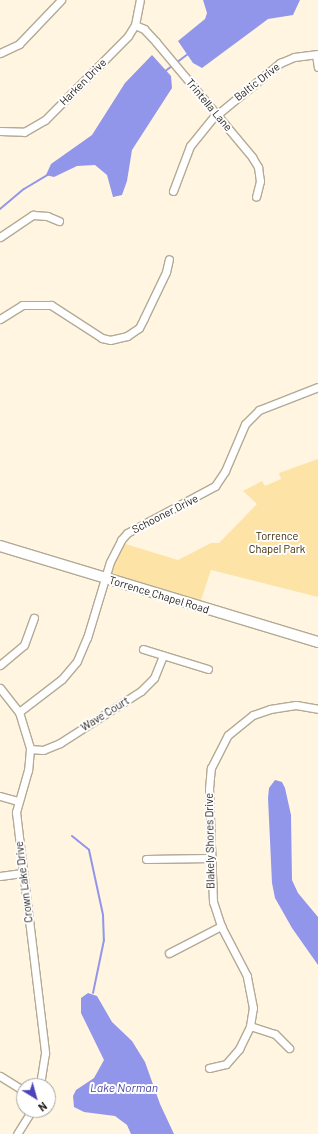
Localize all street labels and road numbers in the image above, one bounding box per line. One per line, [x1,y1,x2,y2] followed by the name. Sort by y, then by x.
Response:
[57,56,109,108] street label: Harken Drive
[232,60,282,104] street label: Baltic Drive
[183,76,235,134] street label: Trintella Lane
[130,492,200,536] street label: Schooner Drive
[107,573,211,617] street label: Torrence Chapel Road
[78,694,132,734] street label: Wave Court
[203,793,217,889] street label: Blakely Shores Drive
[12,840,36,924] street label: Crown Lake Drive

